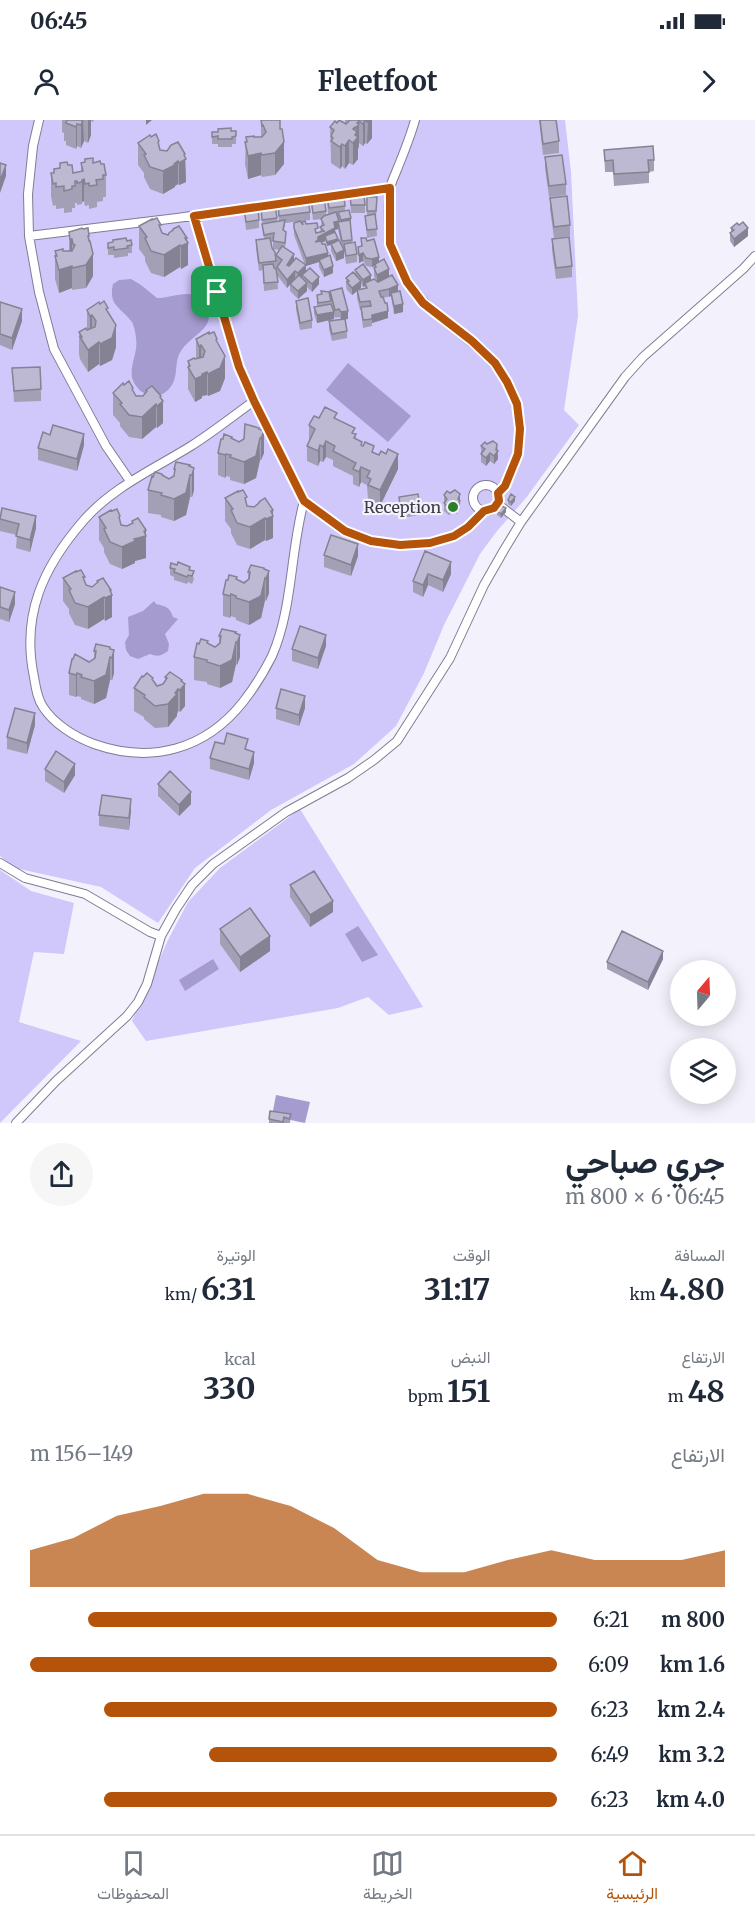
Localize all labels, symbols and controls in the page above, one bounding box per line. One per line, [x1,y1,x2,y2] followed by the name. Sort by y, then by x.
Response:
[30,7,88,35] text: 06:45
[317,64,438,98] text: Fleetfoot
[30,65,63,98] icon: person
[692,65,725,98] icon: forward
[191,266,242,317] pin
[200,275,233,308] icon: arrive
[364,497,441,517] place label: Reception
[446,500,460,514] marker: Reception
[670,960,736,1026] north arrow
[670,960,736,1104] map controls
[670,1038,736,1104] button: layers
[565,1141,725,1182] text: جري صباحي
[30,1143,93,1206] button: share
[565,1184,725,1209] text: 06:45 · 6 × 800 m
[217,1245,256,1265] text: الوتيرة
[453,1245,490,1265] text: الوقت
[674,1245,725,1265] text: المسافة
[201,1270,256,1308] text: 6:31
[424,1270,490,1308] text: 31:17
[659,1270,725,1308] text: 4.80
[165,1284,201,1304] text: /km
[629,1284,659,1304] text: km
[451,1347,490,1367] text: النبض
[682,1347,725,1367] text: الارتفاع
[224,1349,256,1369] text: kcal
[203,1369,256,1407] text: 330
[447,1372,490,1410] text: 151
[687,1372,725,1410] text: 48
[408,1386,447,1406] text: bpm
[668,1386,687,1406] text: m
[30,1441,133,1466] text: 149–156 m
[671,1442,725,1467] text: الارتفاع
[593,1607,629,1632] text: 6:21
[661,1607,725,1632] text: 800 m
[588,1652,629,1677] text: 6:09
[660,1652,725,1677] text: 1.6 km
[590,1697,629,1722] text: 6:23
[657,1697,725,1722] text: 2.4 km
[591,1742,629,1767] text: 6:49
[658,1742,725,1767] text: 3.2 km
[590,1787,629,1812] text: 6:23
[656,1787,725,1812] text: 4.0 km
[97,1847,169,1908] tab: المحفوظات
[363,1847,412,1908] tab: الخريطة
[606,1847,658,1908] tab: الرئيسية

